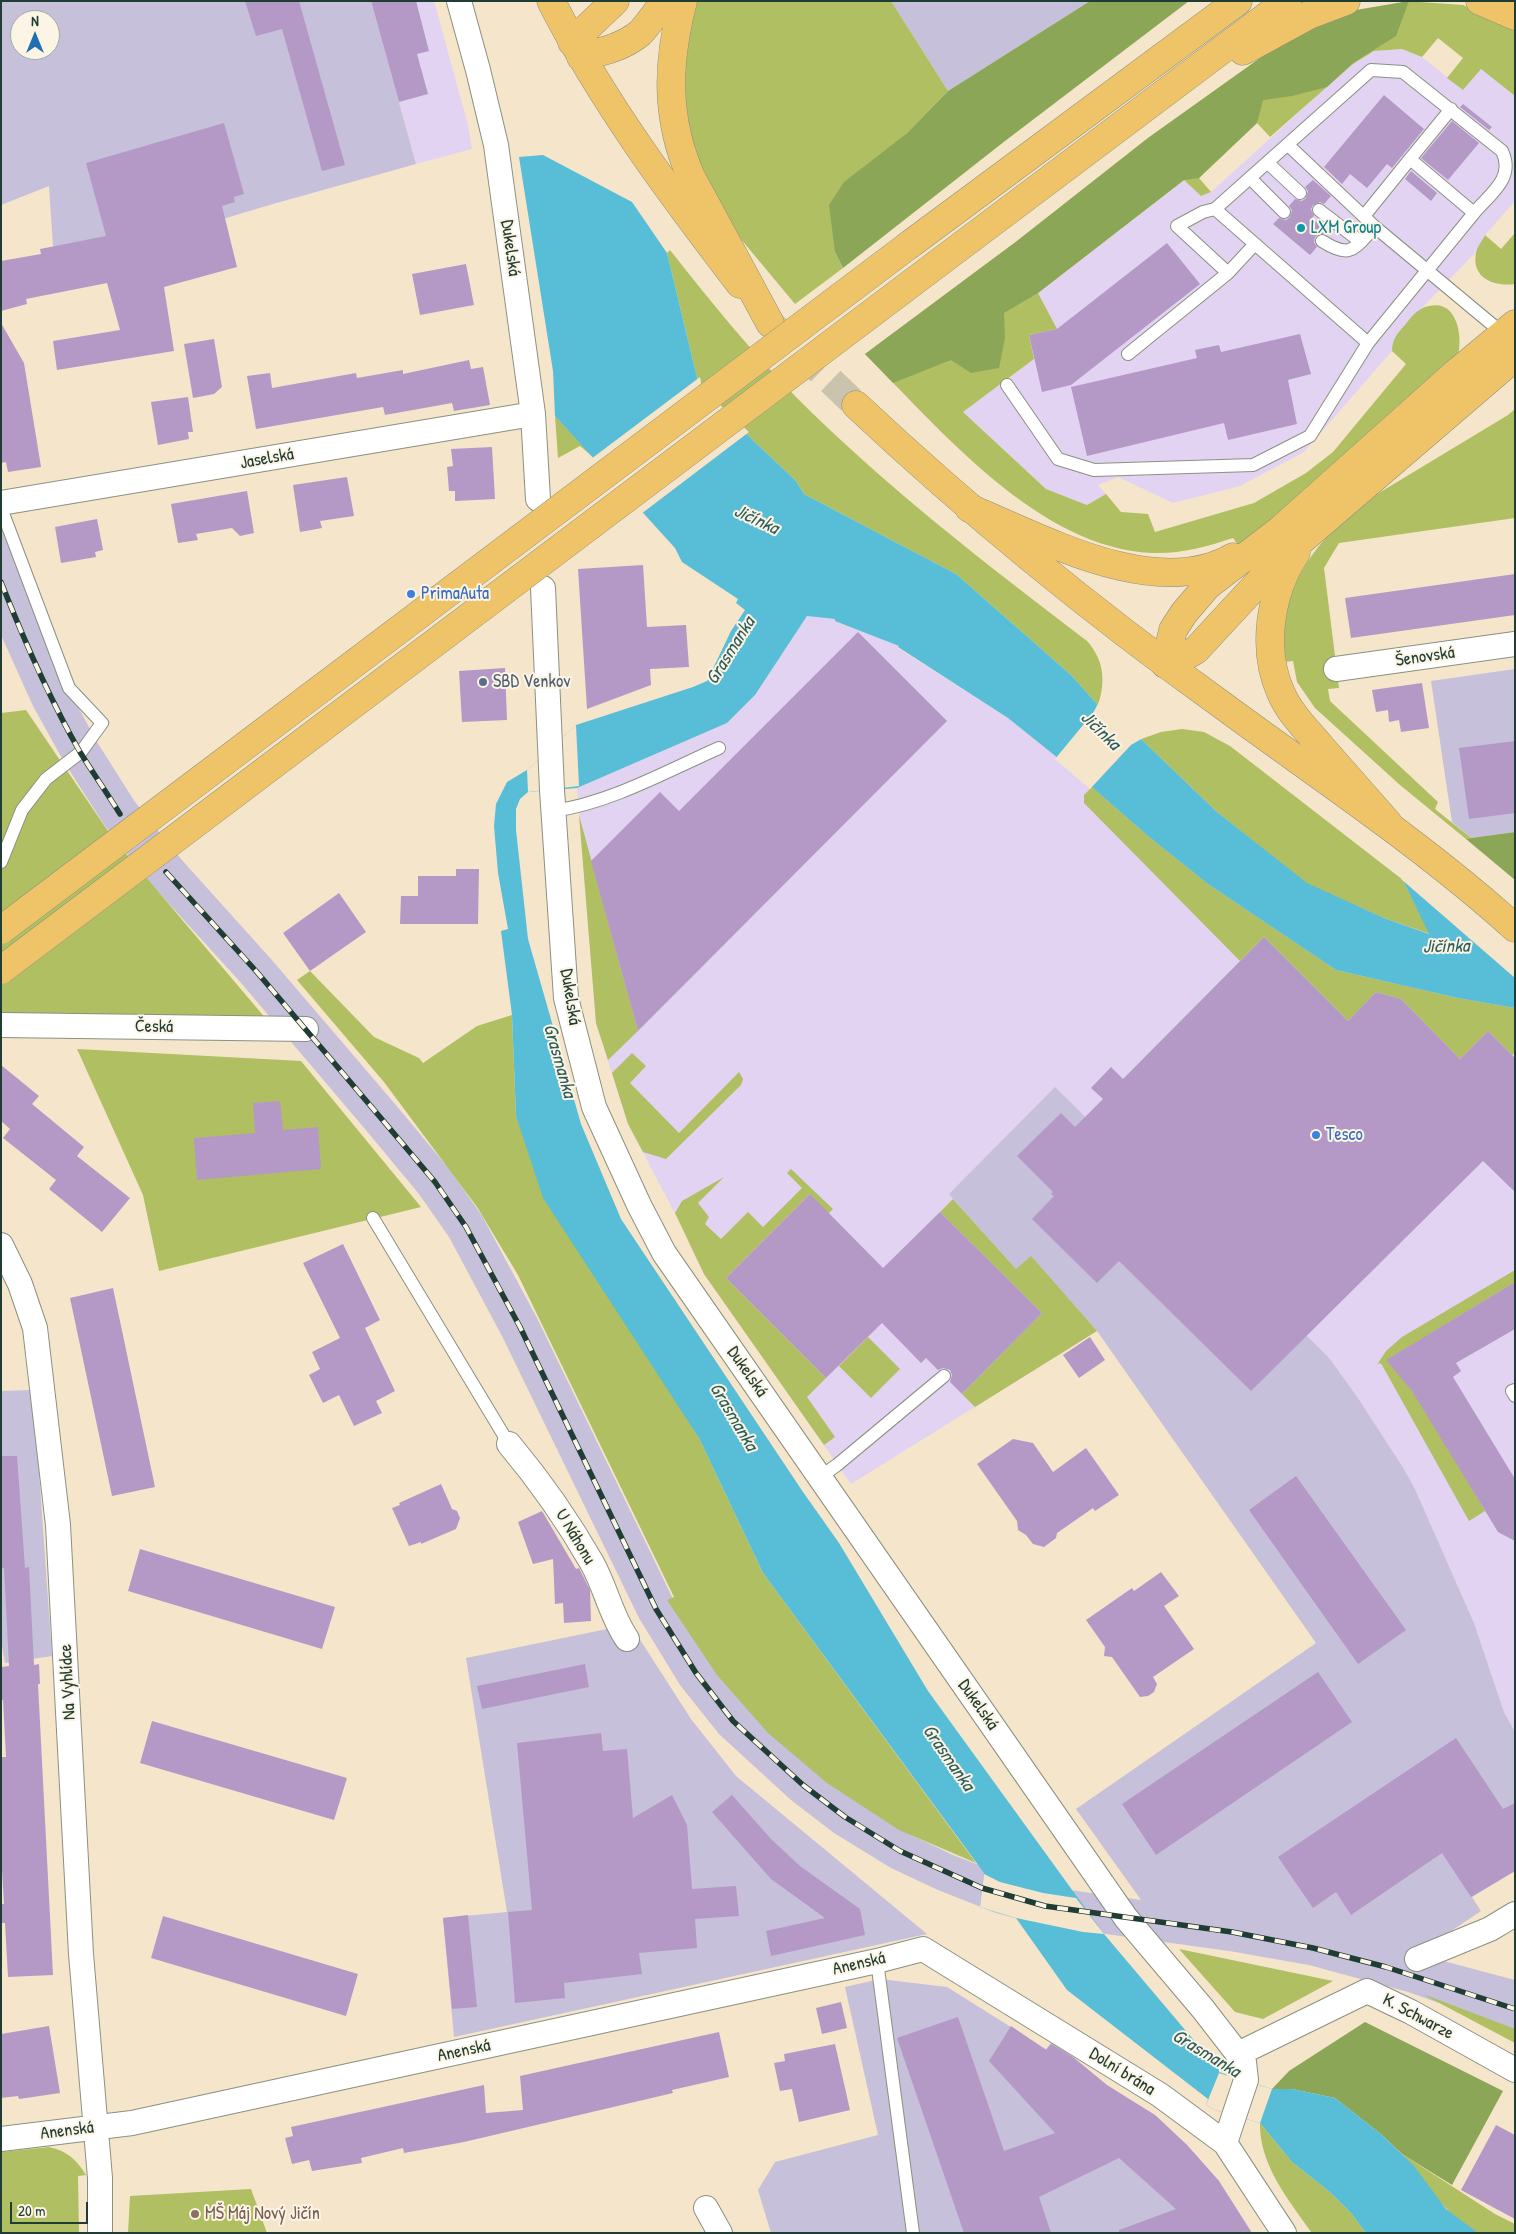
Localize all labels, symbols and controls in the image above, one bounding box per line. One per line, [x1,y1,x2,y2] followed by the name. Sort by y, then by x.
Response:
[10,10,60,60] north arrow
[31,11,39,30] text: N
[1311,217,1381,239] place label: LXM Group
[495,218,525,278] street label: Dukelská
[1295,222,1307,234] marker: LXM Group
[239,444,295,474] street label: Jaselská
[730,500,782,540] water label: Jičínka
[421,583,489,605] place label: PrimaAuta
[405,588,417,600] marker: PrimaAuta
[701,613,761,689] water label: Grasmanka
[1394,642,1456,672] street label: Šenovská
[493,671,570,693] place label: SBD Venkov
[477,676,489,688] marker: SBD Venkov
[1075,707,1125,755] water label: Jičínka
[1422,935,1470,959] water label: Jičínka
[555,967,585,1027] street label: Dukelská
[135,1016,173,1038] street label: Česká
[538,1022,580,1100] water label: Grasmanka
[1326,1124,1363,1146] place label: Tesco
[1310,1129,1322,1141] marker: Tesco
[722,1343,772,1401] street label: Dukelská
[704,1379,762,1455] water label: Grasmanka
[550,1505,600,1569] street label: U Náhonu
[55,1643,81,1721] street label: Na Vyhlídce
[953,1676,1003,1734] street label: Dukelská
[917,1721,979,1795] water label: Grasmanka
[830,1947,888,1981] street label: Anenská
[1379,1989,1457,2045] street label: K. Schwarze
[1168,2025,1244,2083] water label: Grasmanka
[436,2035,492,2067] street label: Anenská
[1085,2043,1159,2101] street label: Dolní brána
[39,2117,95,2145] street label: Anenská
[12,2192,90,2224] scale bar
[18,2200,45,2221] text: 20 m
[205,2203,320,2225] place label: MŠ Máj Nový Jičín
[189,2208,201,2220] marker: MŠ Máj Nový Jičín

